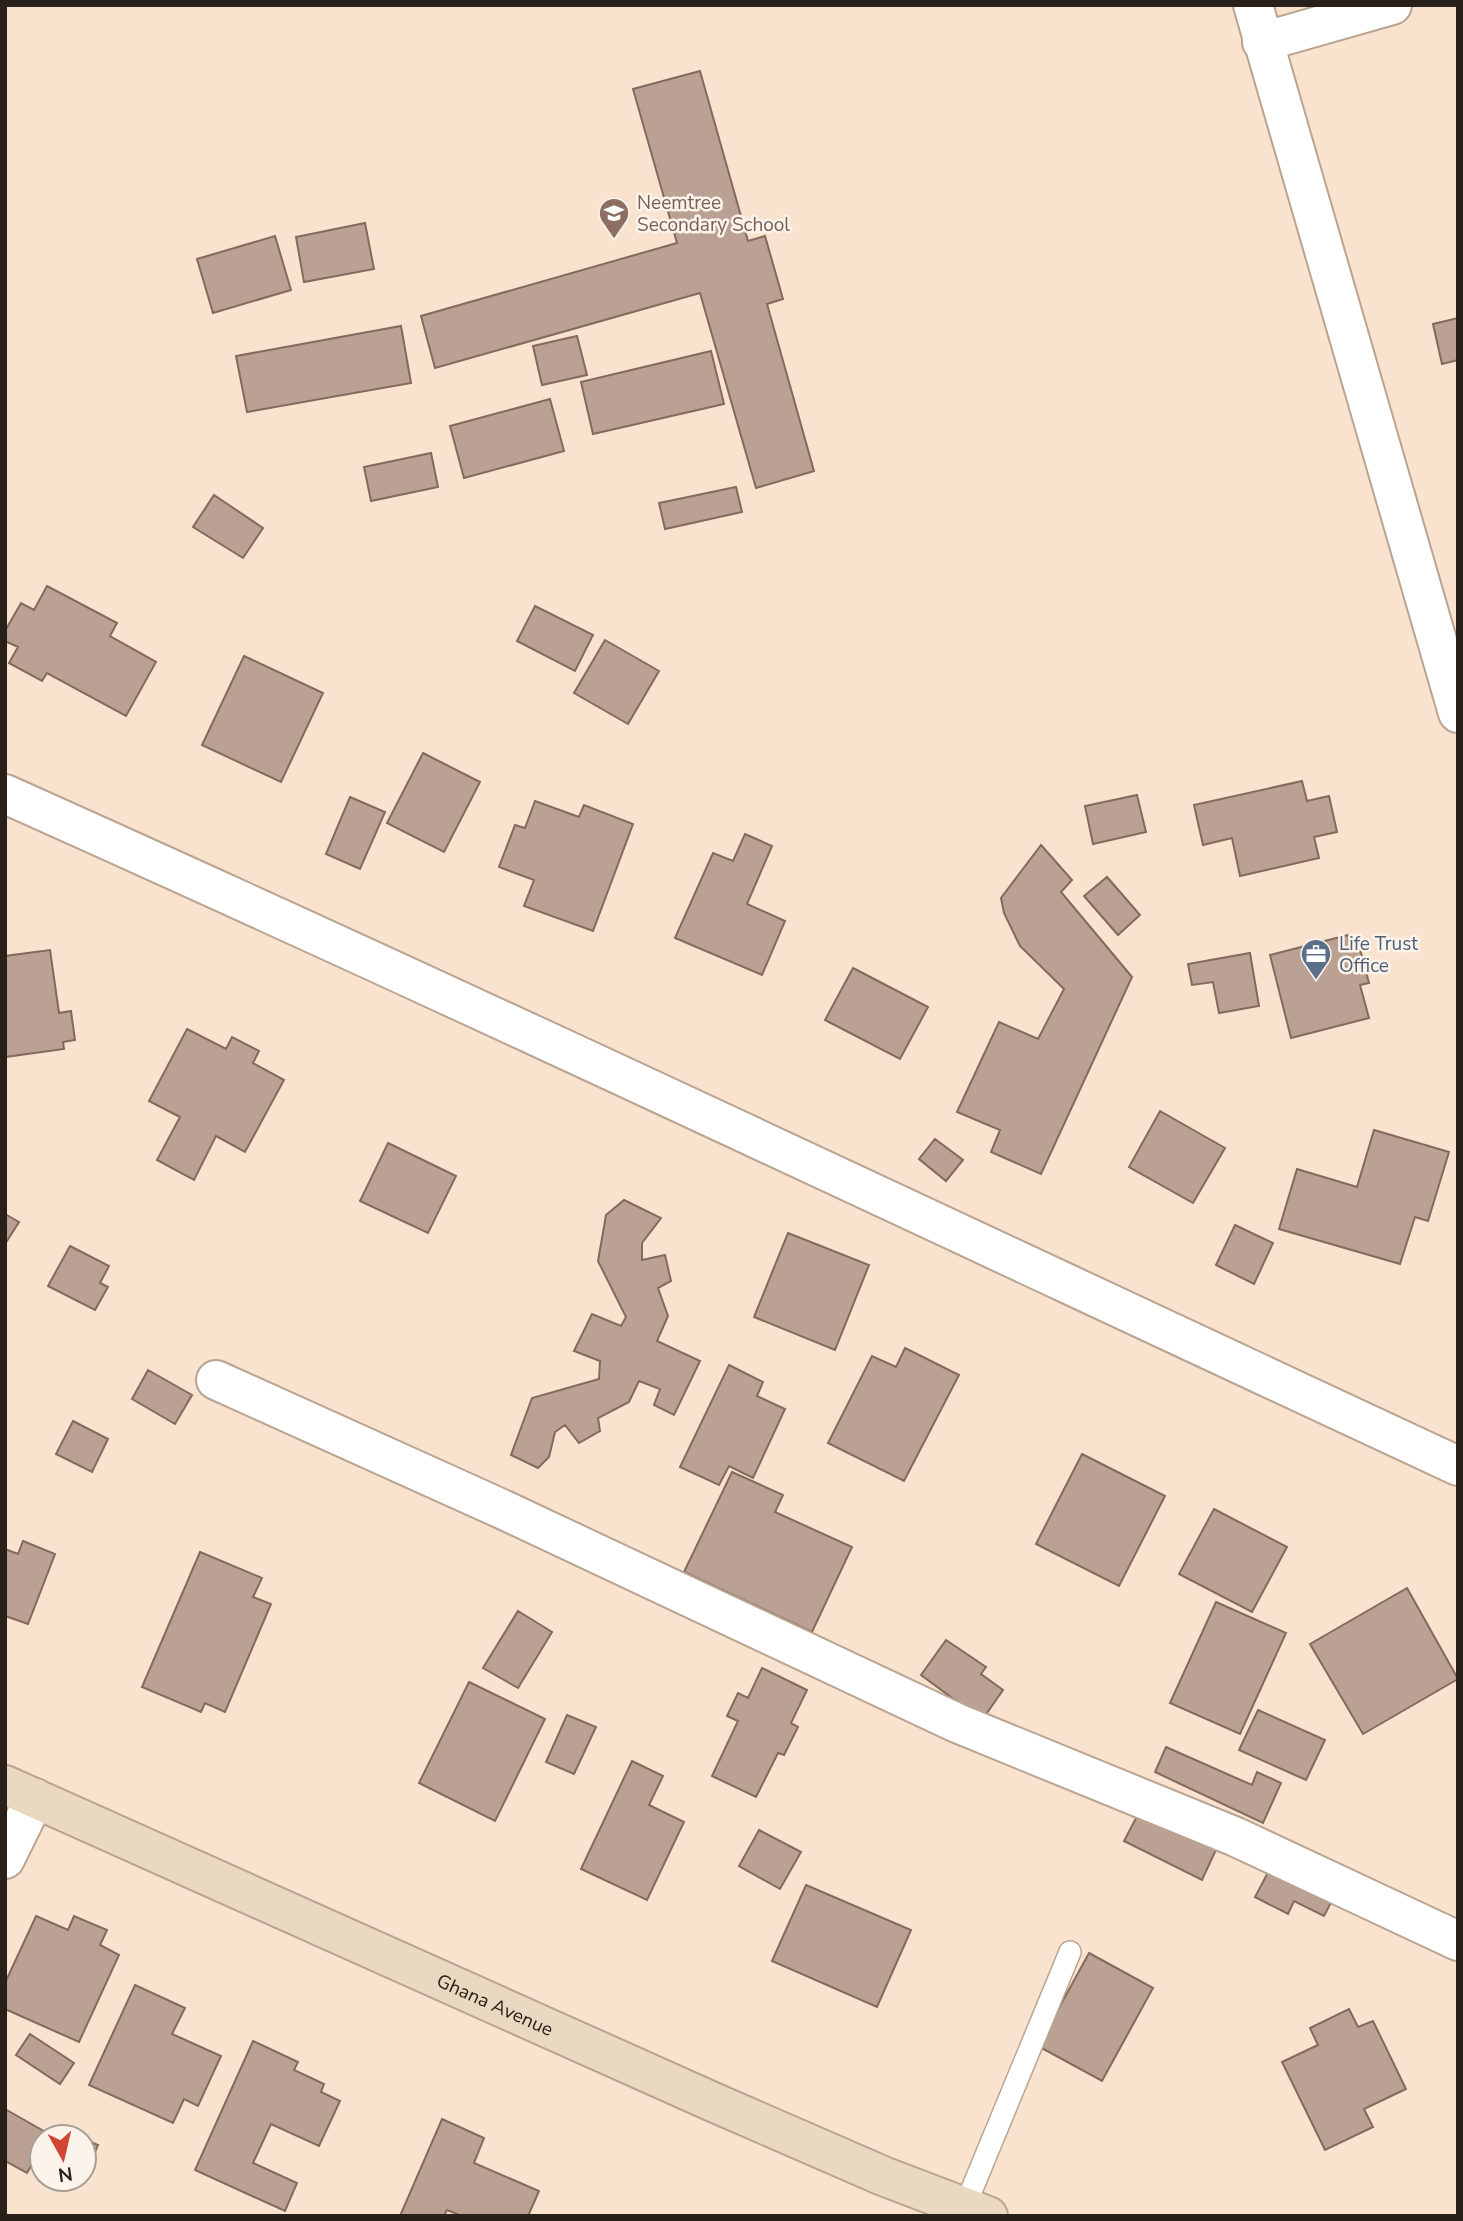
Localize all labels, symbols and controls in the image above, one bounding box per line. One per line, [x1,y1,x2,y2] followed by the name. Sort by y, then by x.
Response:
[637,190,790,238] place label: Neemtree Secondary School
[597,196,631,240] school or university icon: Neemtree Secondary School
[1339,931,1418,979] place label: Life Trust Office
[1299,937,1333,981] office icon: Life Trust Office
[432,1968,557,2043] street label: Ghana Avenue
[28,2123,98,2193] north arrow
[56,2160,74,2188] text: N

